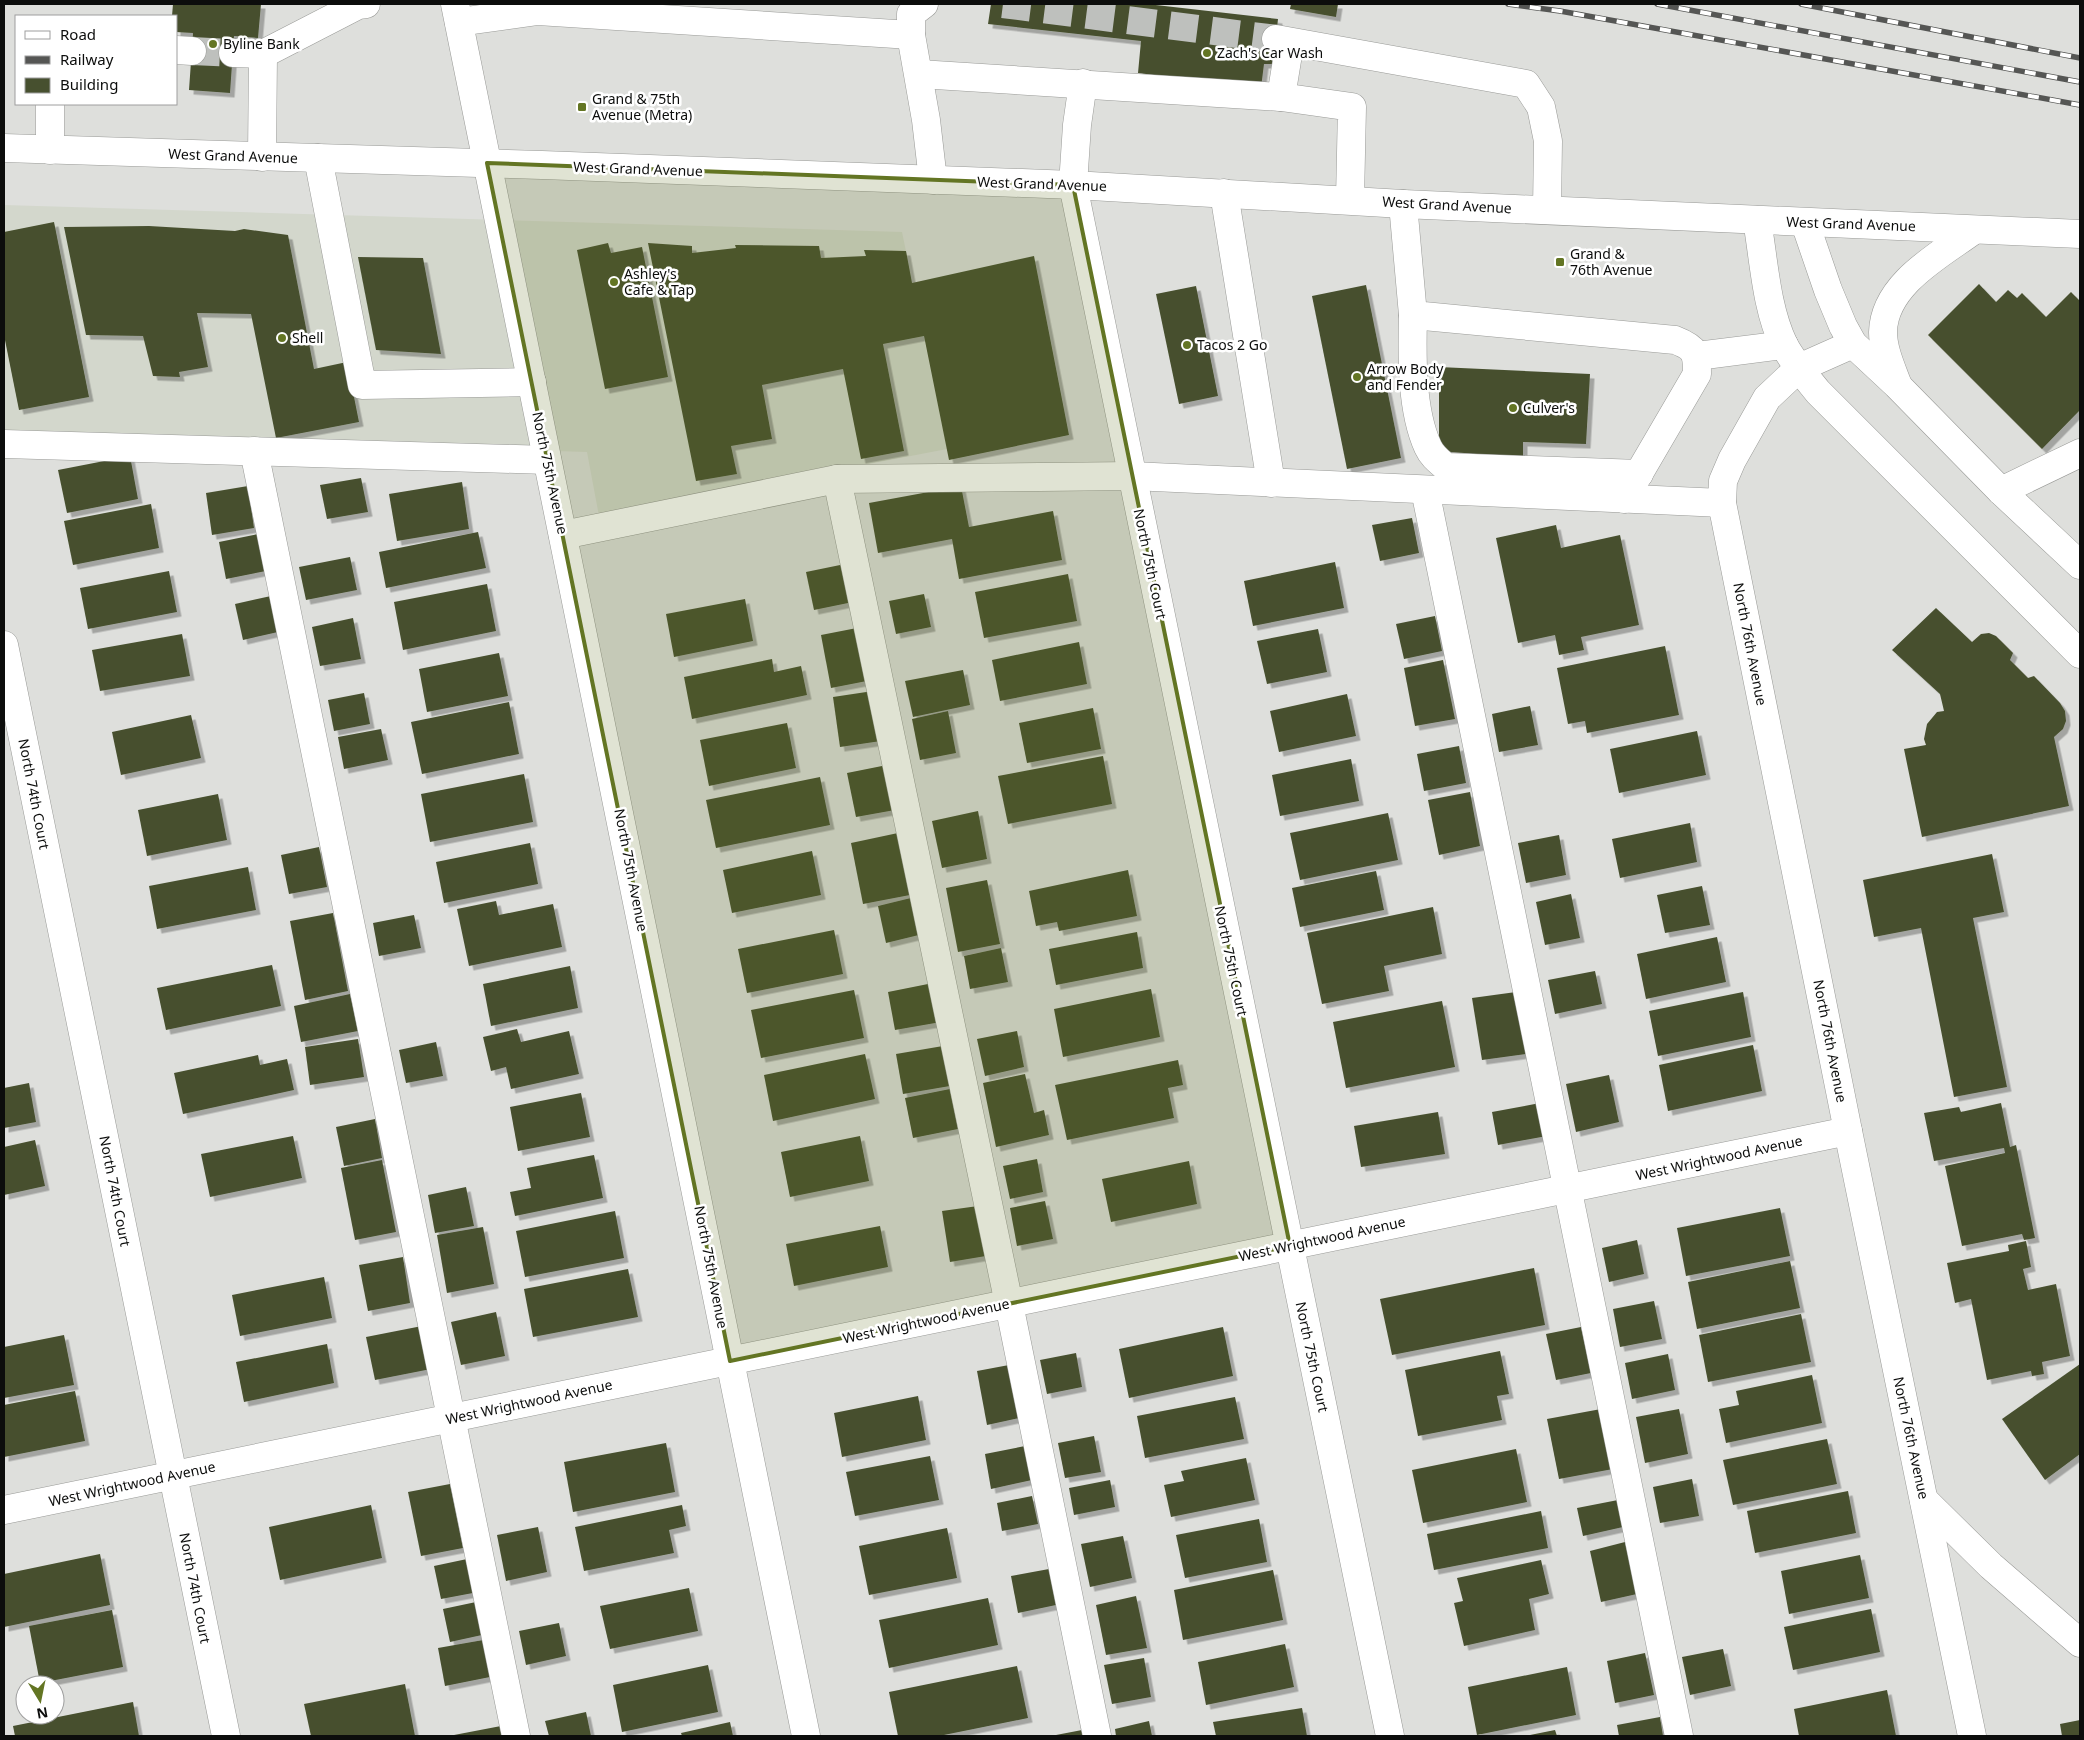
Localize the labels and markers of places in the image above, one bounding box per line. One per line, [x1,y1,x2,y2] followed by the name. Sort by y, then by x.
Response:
[223,34,300,53] place label: Byline Bank
[207,38,219,50] marker: Byline Bank
[1217,43,1323,62] place label: Zach's Car Wash
[1201,47,1213,59] marker: Zach's Car Wash
[592,89,692,124] place label: Grand & 75th Avenue (Metra)
[576,101,588,113] marker: Grand & 75th Avenue (Metra)
[1570,244,1653,279] place label: Grand & 76th Avenue
[1554,256,1566,268] marker: Grand & 76th Avenue
[624,264,694,299] place label: Ashley's Cafe & Tap
[608,276,620,288] marker: Ashley's Cafe & Tap
[292,328,323,347] place label: Shell
[276,332,288,344] marker: Shell
[1197,335,1267,354] place label: Tacos 2 Go
[1181,339,1193,351] marker: Tacos 2 Go
[1367,359,1444,394] place label: Arrow Body and Fender
[1351,371,1363,383] marker: Arrow Body and Fender
[1523,398,1575,417] place label: Culver's
[1507,402,1519,414] marker: Culver's

